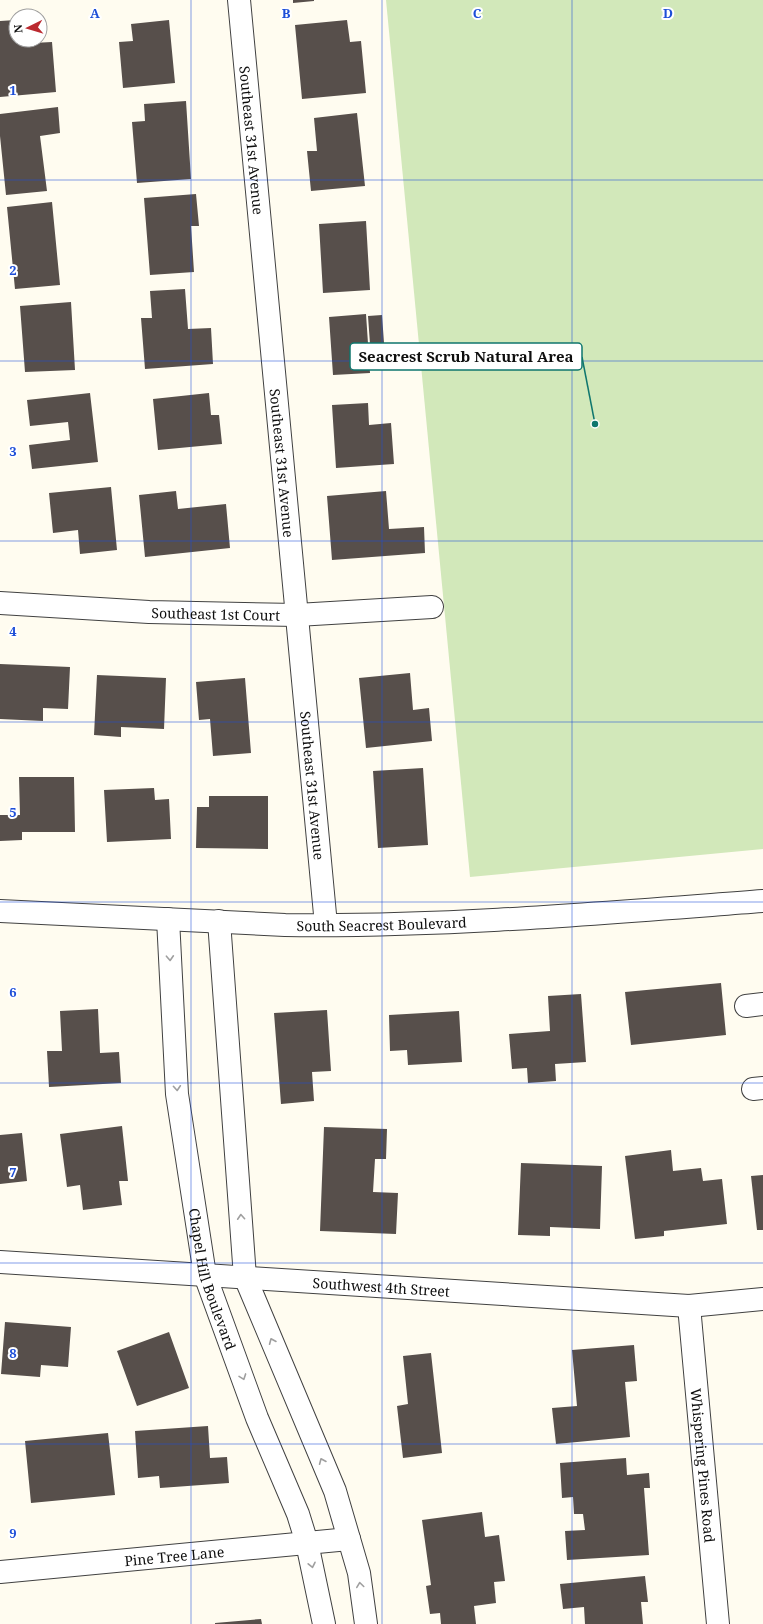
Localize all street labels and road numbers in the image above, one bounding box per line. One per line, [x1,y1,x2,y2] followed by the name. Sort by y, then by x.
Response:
[236,65,269,216] street label: Southeast 31st Avenue
[266,388,299,538] street label: Southeast 31st Avenue
[151,603,280,624] street label: Southeast 1st Court
[296,710,329,861] street label: Southeast 31st Avenue
[297,912,468,935] street label: South Seacrest Boulevard
[185,1207,241,1353] street label: Chapel Hill Boulevard
[312,1272,450,1300] street label: Southwest 4th Street
[687,1387,720,1544] street label: Whispering Pines Road
[123,1541,225,1570] street label: Pine Tree Lane

